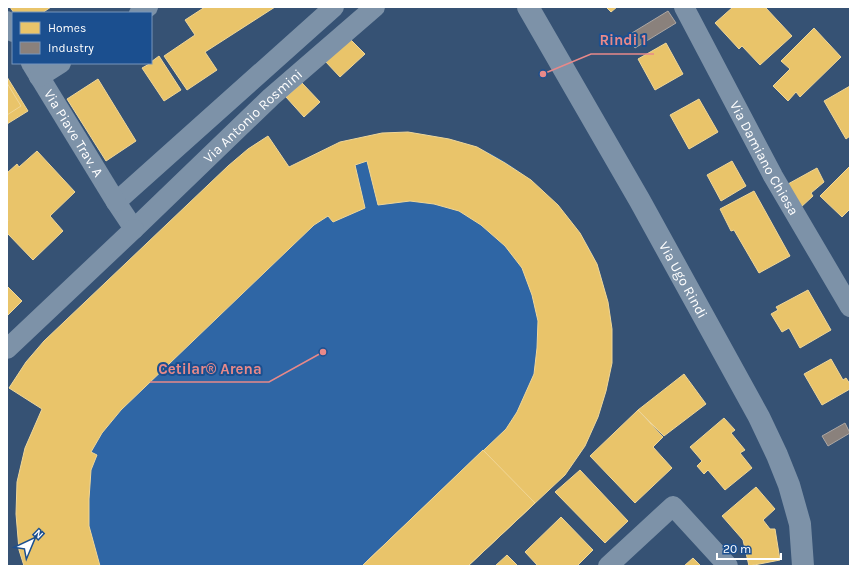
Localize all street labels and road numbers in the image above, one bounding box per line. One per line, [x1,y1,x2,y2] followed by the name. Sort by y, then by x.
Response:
[200,65,306,166] street label: Via Antonio Rosmini
[40,86,107,180] street label: Via Piave Trav. A
[726,98,803,218] street label: Via Damiano Chiesa
[656,239,711,321] street label: Via Ugo Rindi

